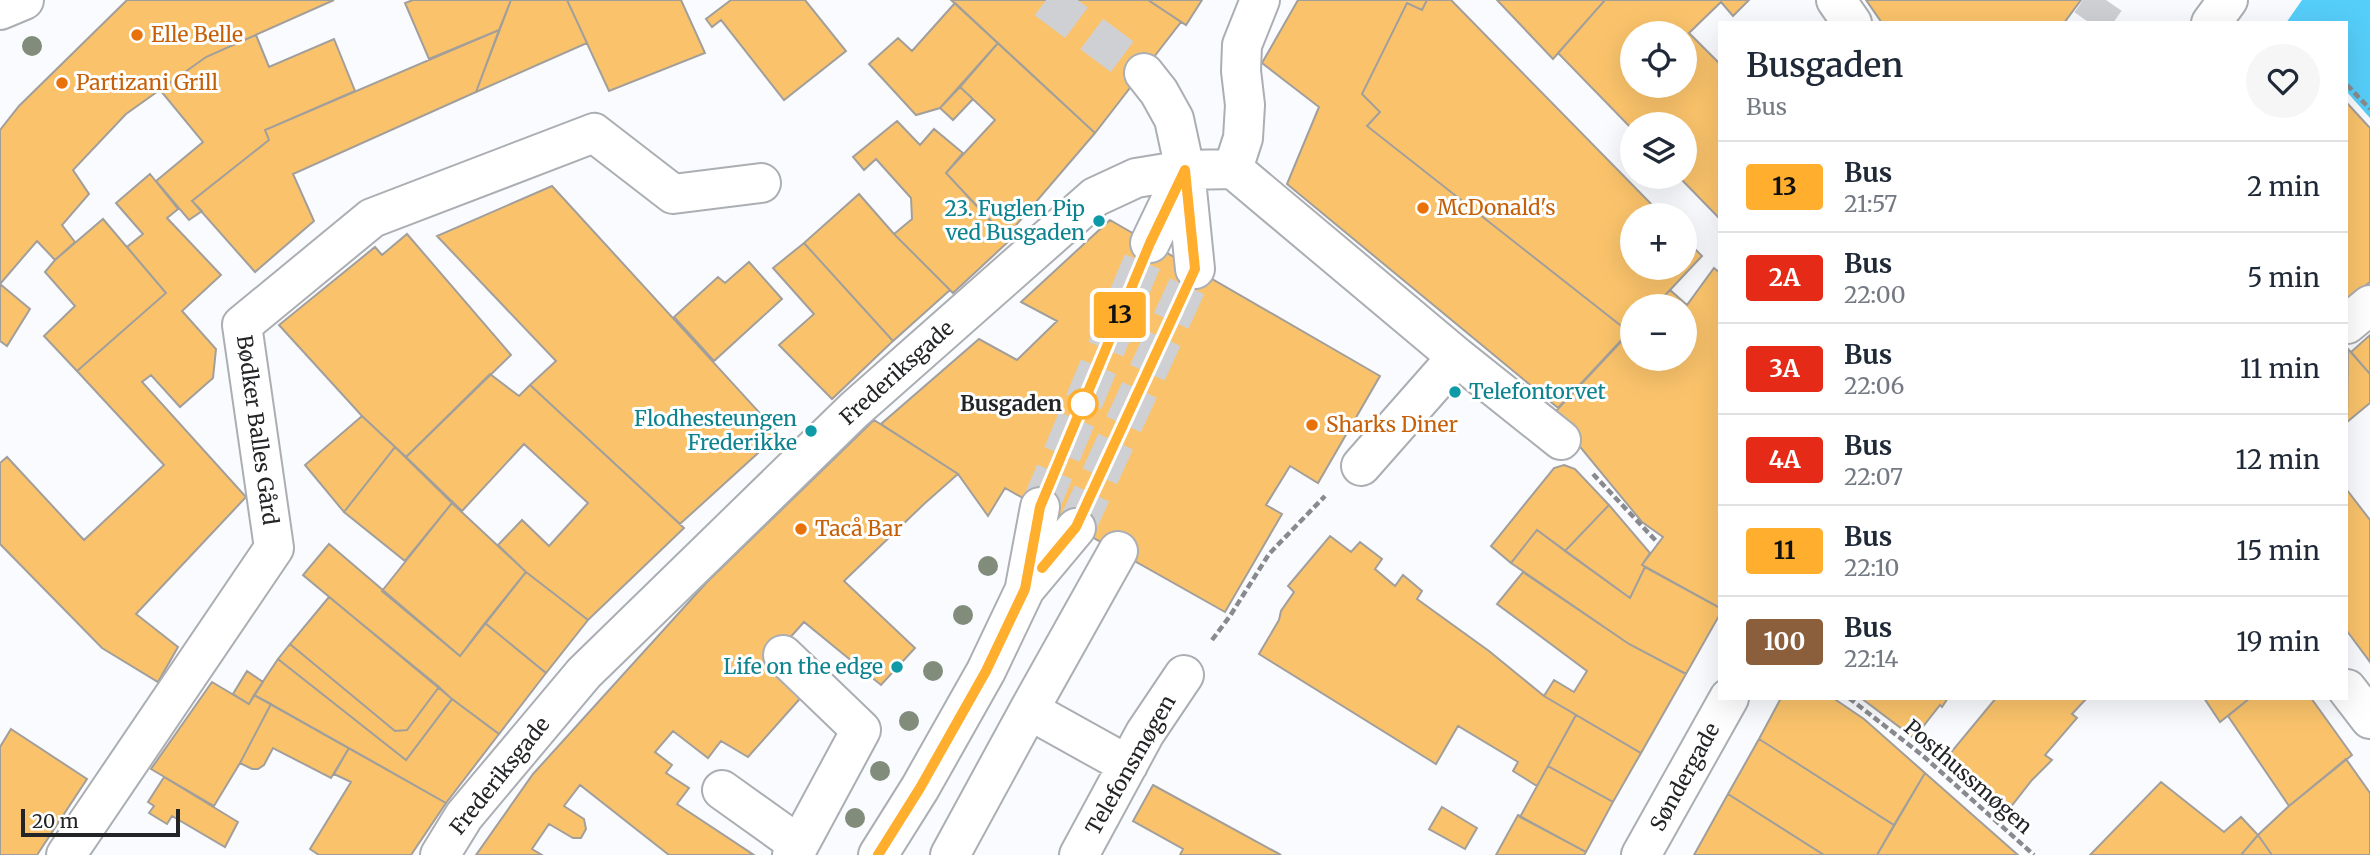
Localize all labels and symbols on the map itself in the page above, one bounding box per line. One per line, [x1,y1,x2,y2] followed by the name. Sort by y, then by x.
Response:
[151,21,243,48] place label: Elle Belle
[129,27,145,43] marker: Elle Belle
[76,69,219,96] place label: Partizani Grill
[54,75,70,91] marker: Partizani Grill
[1437,194,1556,221] place label: McDonald's
[944,195,1085,246] place label: 23. Fuglen Pip ved Busgaden
[1415,200,1431,216] marker: McDonald's
[1091,213,1107,229] marker: 23. Fuglen Pip ved Busgaden
[1088,292,1152,338] line badge: 13
[834,315,959,431] street label: Frederiksgade
[231,333,284,527] street label: Bødker Balles Gård
[1469,378,1606,405] place label: Telefontorvet
[1447,384,1463,400] marker: Telefontorvet
[1068,389,1098,419] marker: Busgaden
[960,390,1062,417] place label: Busgaden
[634,405,797,456] place label: Flodhesteungen Frederikke
[1326,411,1458,438] place label: Sharks Diner
[1304,417,1320,433] marker: Sharks Diner
[803,423,819,439] marker: Flodhesteungen Frederikke
[815,515,903,542] place label: Tacå Bar
[793,521,809,537] marker: Tacå Bar
[723,653,883,680] place label: Life on the edge
[889,659,905,675] marker: Life on the edge
[1080,690,1182,839] street label: Telefonsmøgen
[444,711,555,840] street label: Frederiksgade
[1899,714,2038,840] street label: Posthussmøgen
[1644,718,1725,836] street label: Søndergade
[21,806,180,838] scale bar

